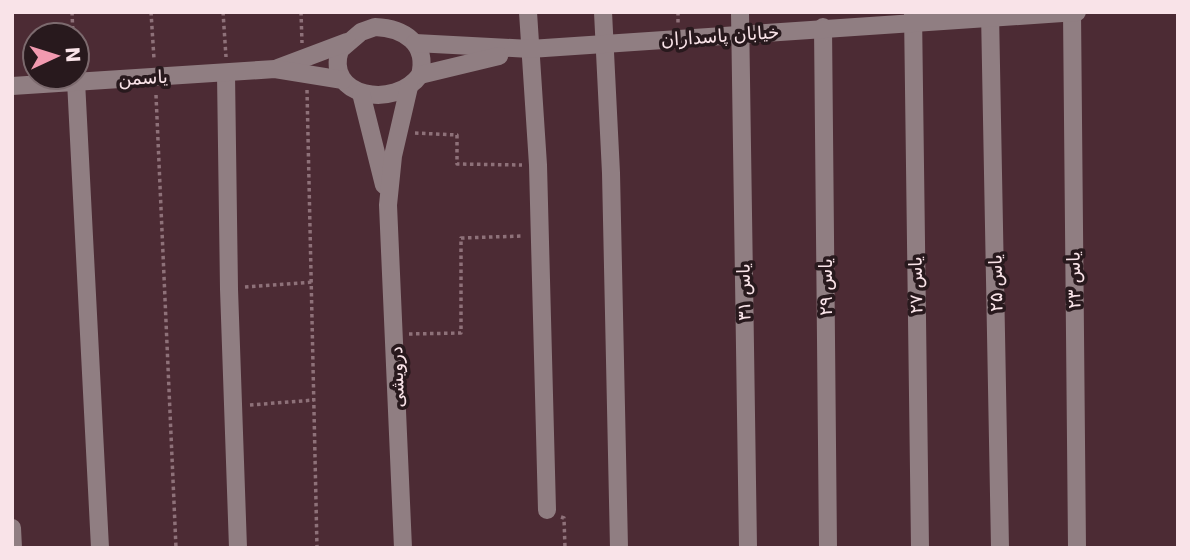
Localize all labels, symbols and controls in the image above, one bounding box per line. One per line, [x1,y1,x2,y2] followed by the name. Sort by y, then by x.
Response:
[21,21,91,91] north arrow
[660,21,780,51] street label: خیابان پاسداران
[61,46,84,64] text: N
[118,66,168,90] street label: یاسمن
[1062,251,1085,309] street label: یاس ۲۳
[984,254,1007,312] street label: یاس ۲۵
[904,256,927,314] street label: یاس ۲۷
[815,258,836,316] street label: یاس ۲۹
[732,263,755,321] street label: یاس ۳۱
[385,346,409,408] street label: درویشی

